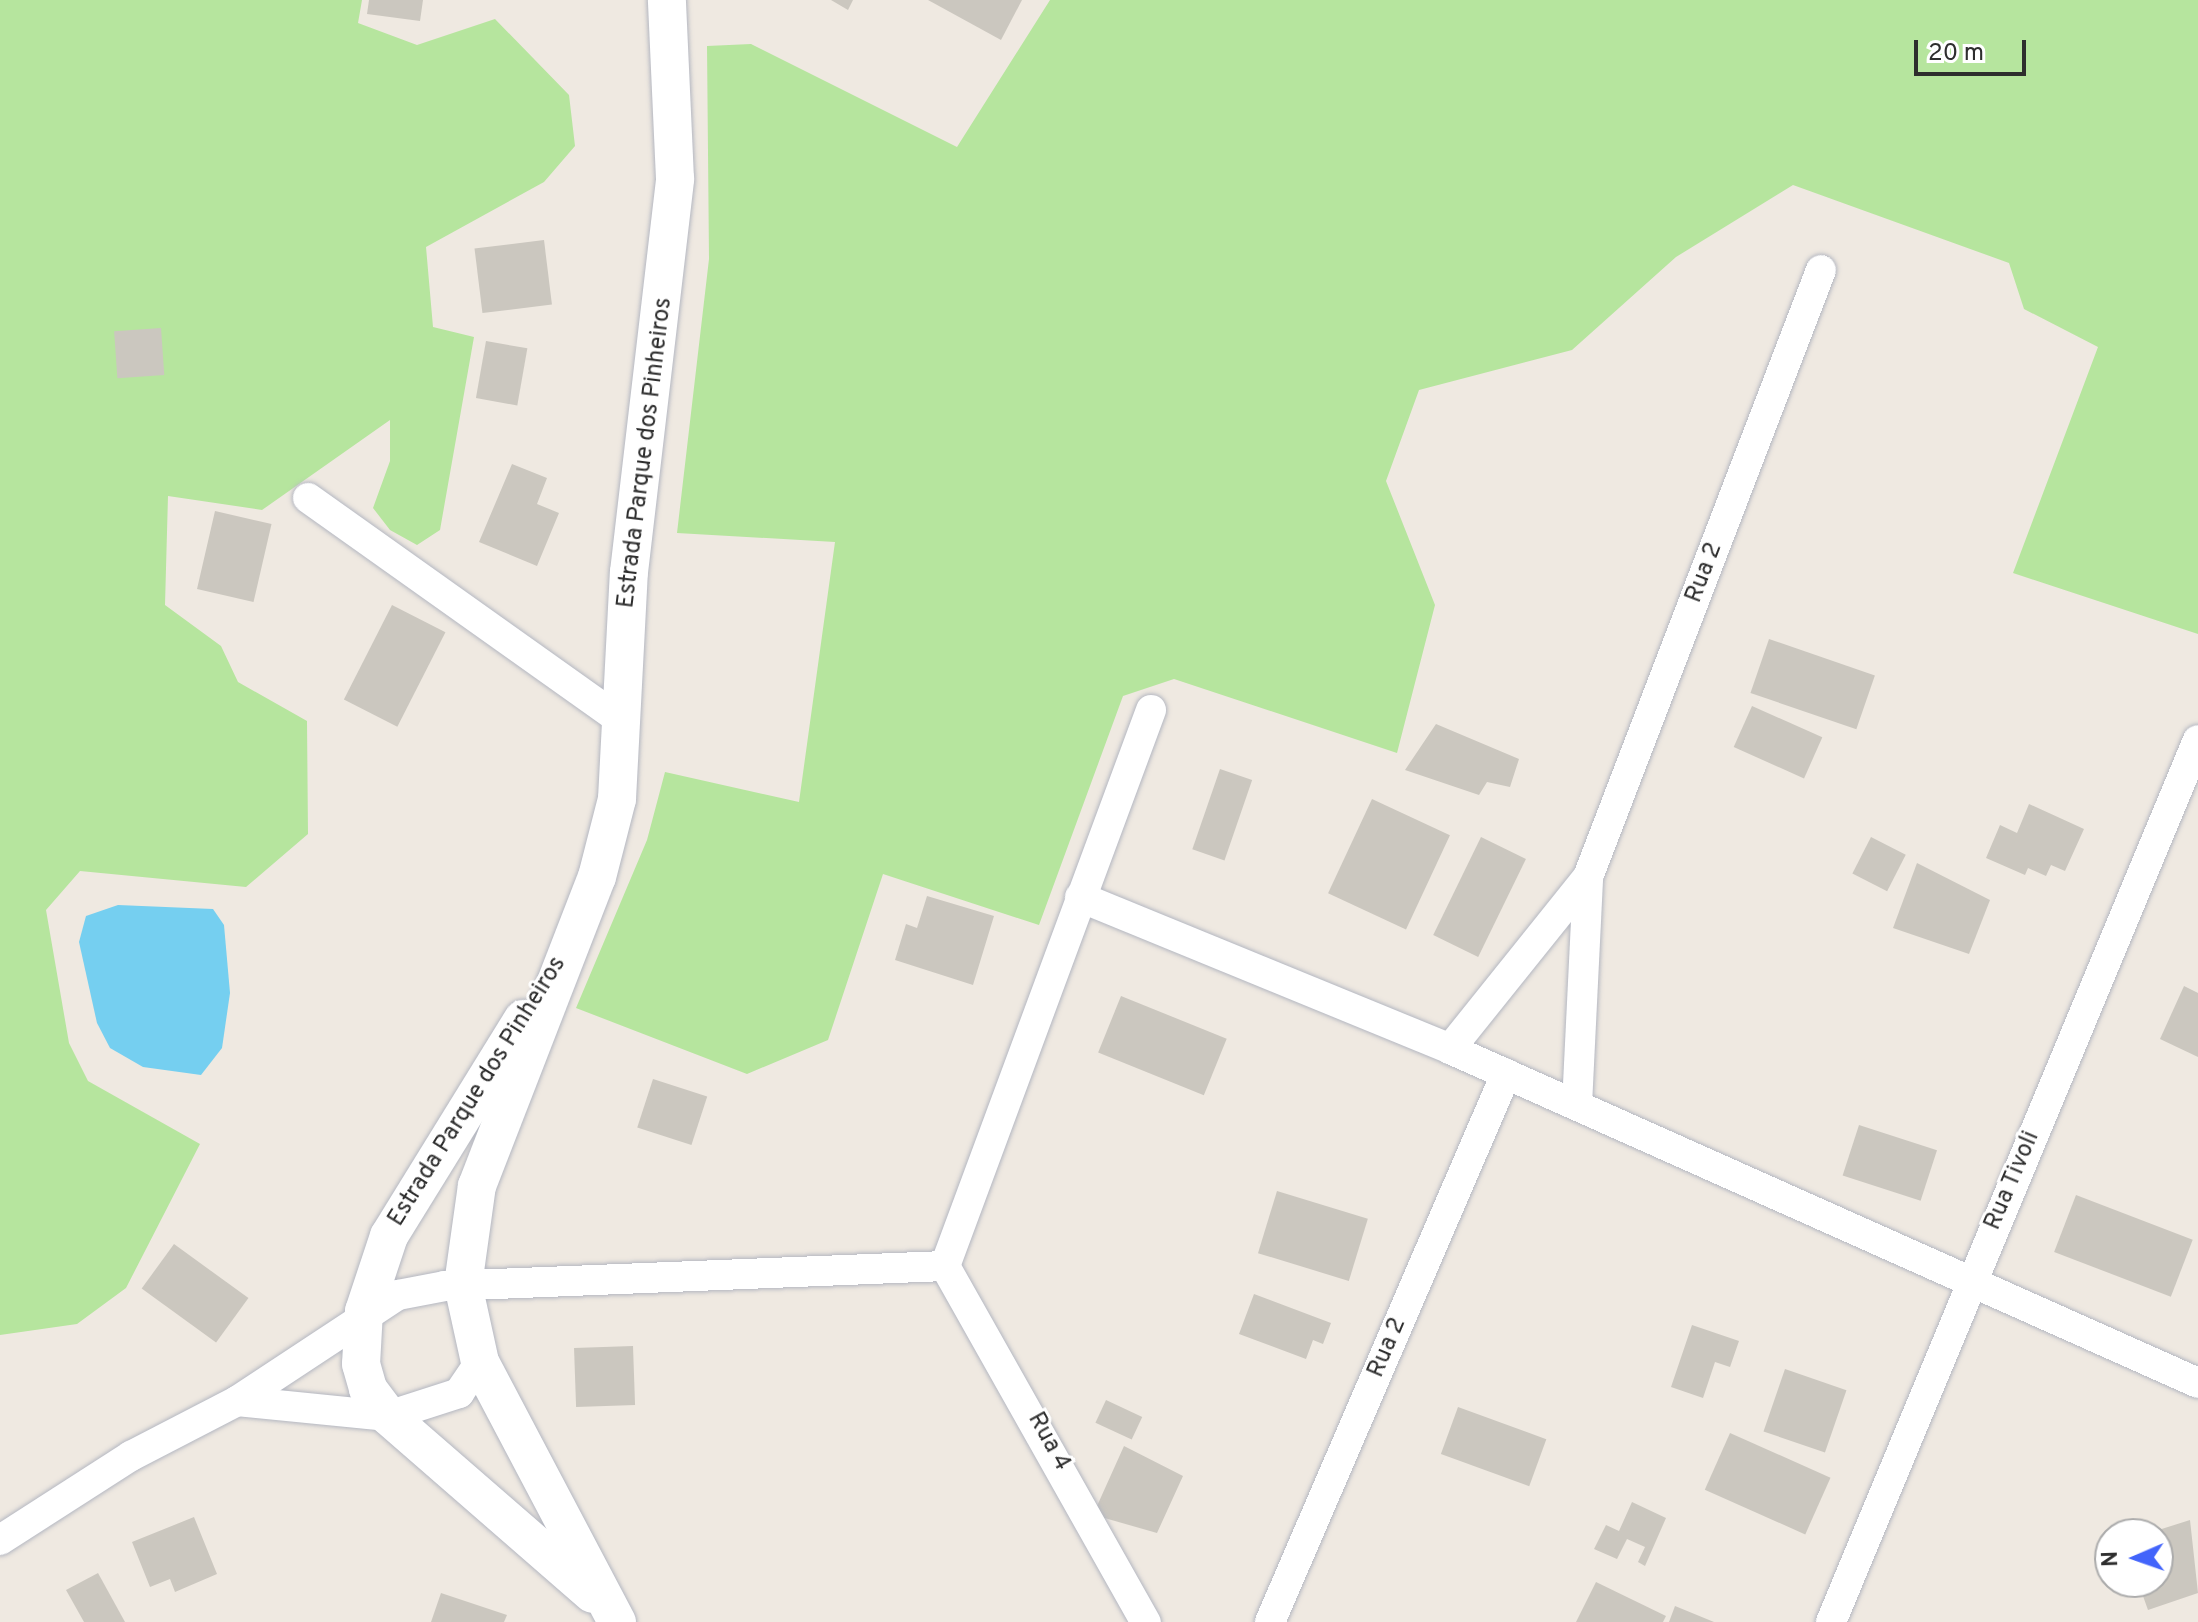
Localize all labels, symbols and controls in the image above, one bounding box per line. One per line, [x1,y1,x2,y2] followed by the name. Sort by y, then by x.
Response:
[1918,24,2030,74] scale bar
[1928,39,1984,69] text: 20 m
[613,296,679,610] street label: Estrada Parque dos Pinheiros
[1680,539,1730,607] street label: Rua 2
[383,952,573,1232] street label: Estrada Parque dos Pinheiros
[1979,1127,2047,1235] street label: Rua Tivoli
[1363,1314,1413,1382] street label: Rua 2
[1020,1408,1076,1476] street label: Rua 4
[2094,1518,2174,1598] north arrow
[2098,1550,2125,1567] text: N

